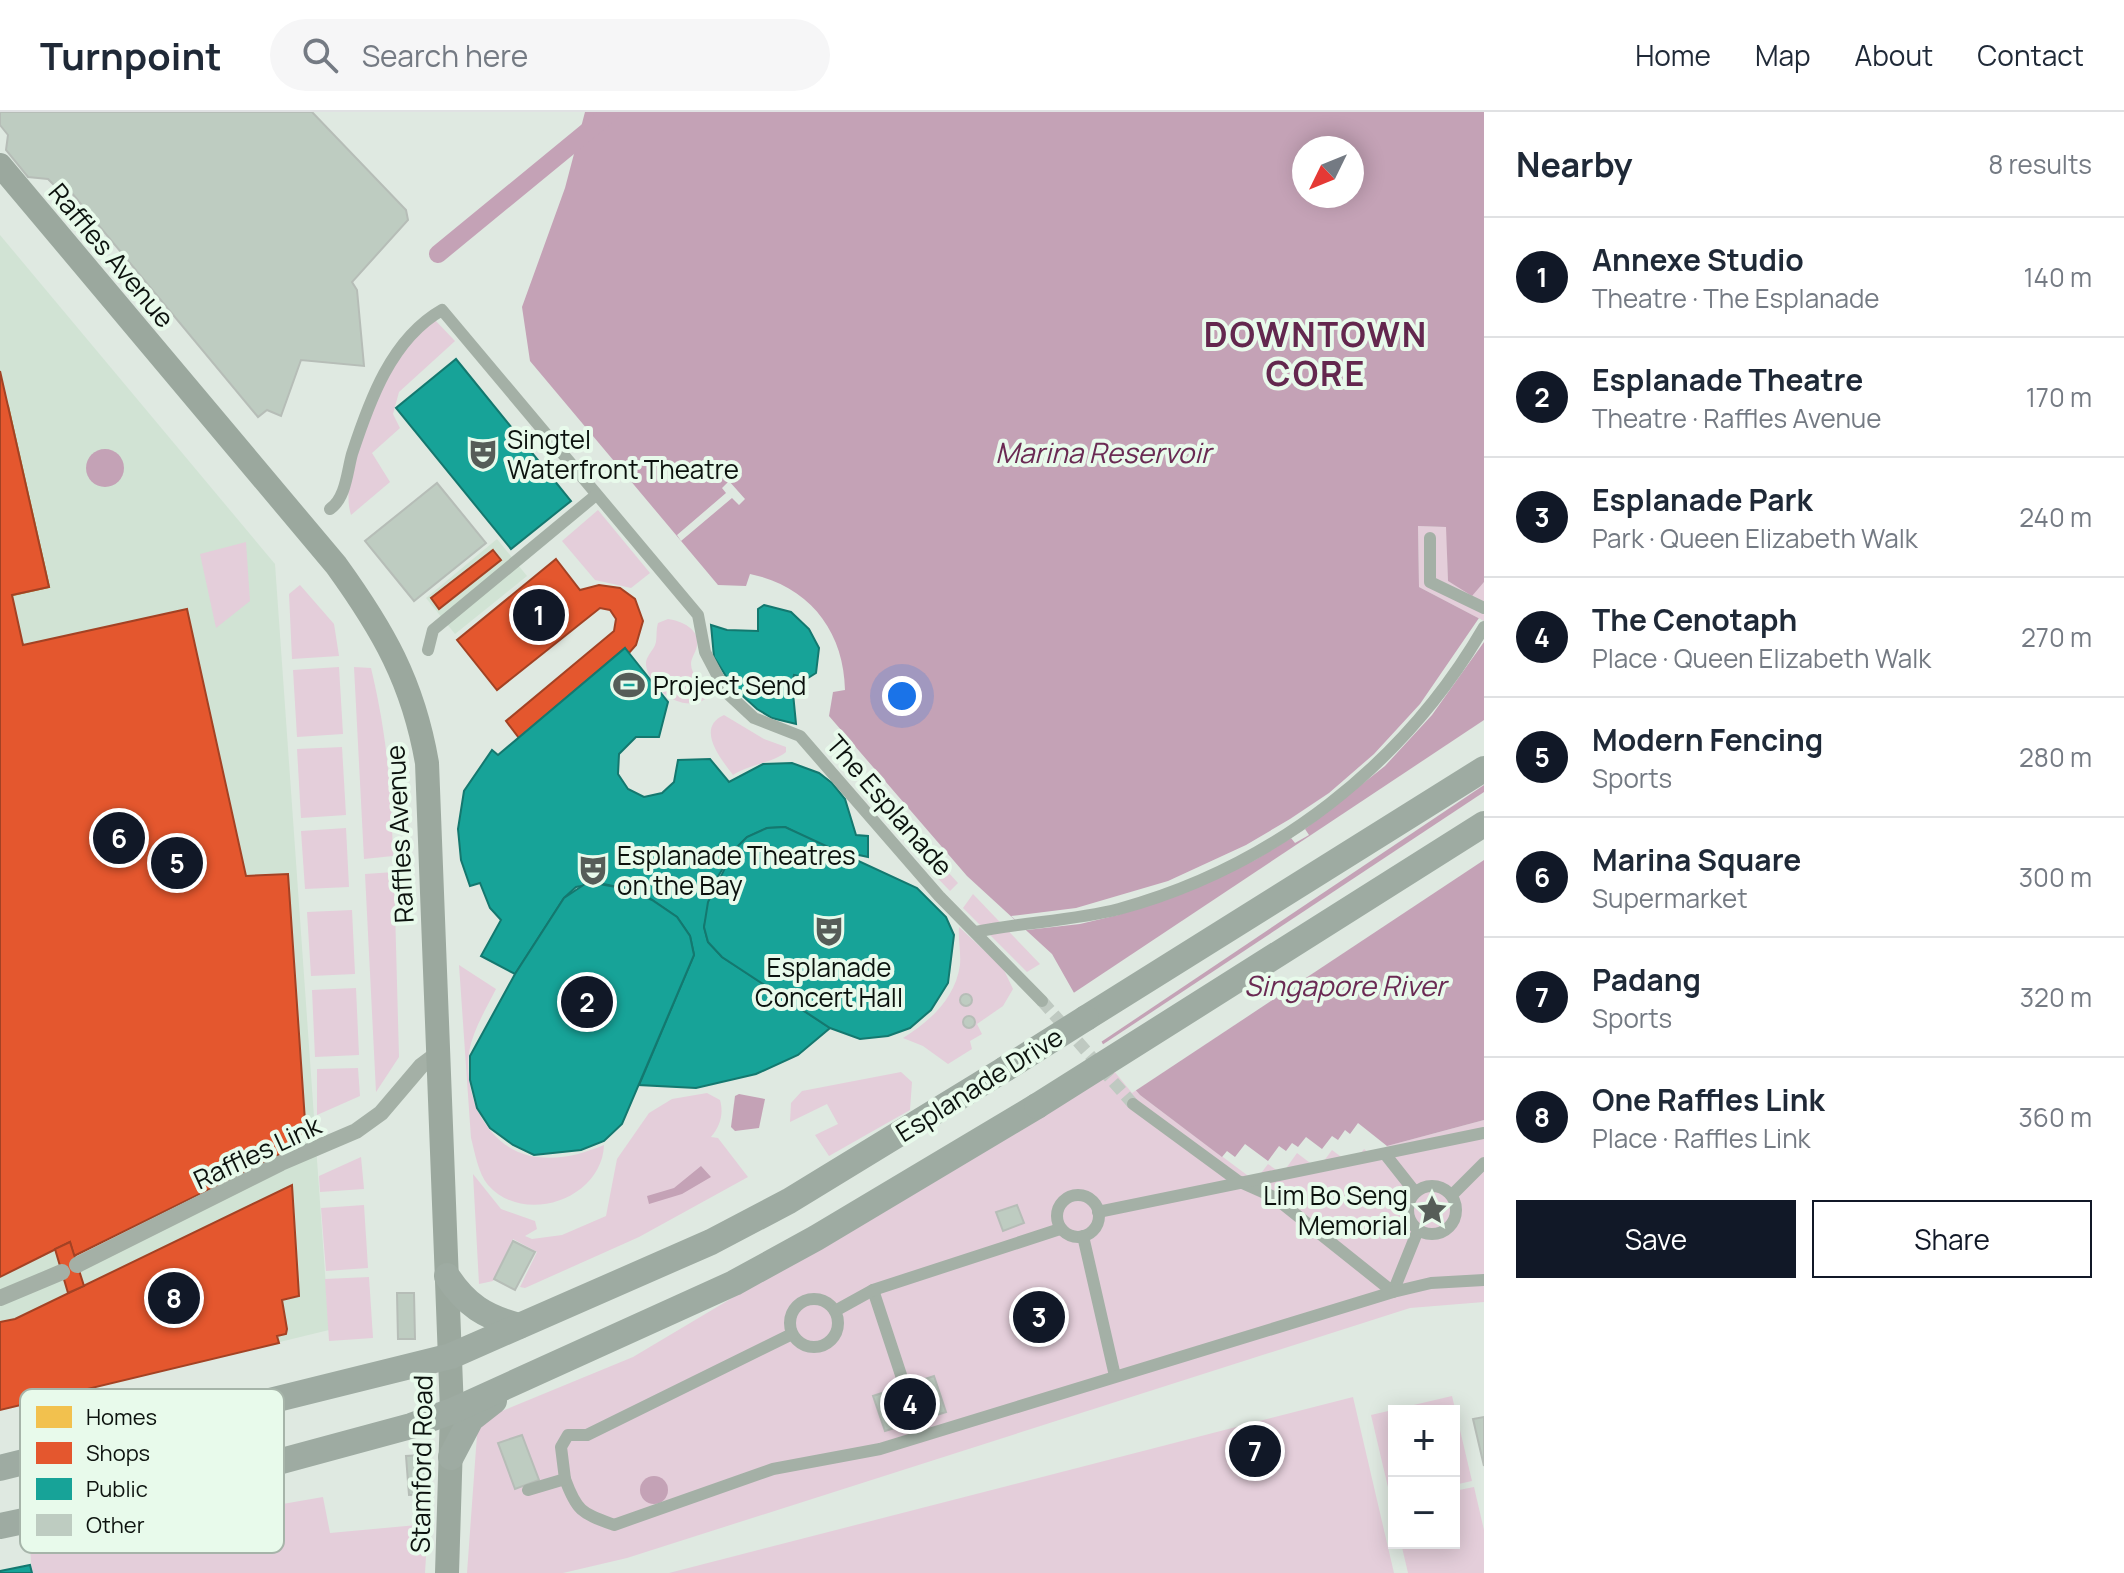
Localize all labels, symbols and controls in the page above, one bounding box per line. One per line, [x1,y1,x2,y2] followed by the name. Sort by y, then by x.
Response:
[270,19,830,91] search box
[40,29,222,81] text: Turnpoint
[298,33,342,77] icon: search
[362,35,528,76] text: Search here
[1635,36,1711,74] text: Home
[1755,36,1811,74] text: Map
[1855,36,1933,74] text: About
[1977,36,2084,74] text: Contact
[1292,136,1364,208] north arrow
[1516,141,1632,187] text: Nearby
[1988,146,2092,182] text: 8 results
[41,175,183,335] street label: Raffles Avenue
[1592,239,1804,280] text: Annexe Studio
[1536,259,1548,295] text: 1
[2023,259,2092,295] text: 140 m
[1592,280,1880,316] text: Theatre · The Esplanade
[1204,311,1428,396] district label: DOWNTOWN CORE
[1592,359,1863,400] text: Esplanade Theatre
[1534,379,1550,415] text: 2
[2026,379,2092,415] text: 170 m
[1592,400,1881,436] text: Theatre · Raffles Avenue
[507,421,739,487] place label: Singtel Waterfront Theatre
[995,433,1215,471] water label: Marina Reservoir
[466,437,500,471] theatre icon: Singtel Waterfront Theatre
[1592,479,1813,520] text: Esplanade Park
[1534,499,1550,535] text: 3
[2019,499,2092,535] text: 240 m
[1592,520,1918,556] text: Park · Queen Elizabeth Walk
[513,585,565,645] pin: 1
[1592,599,1797,640] text: The Cenotaph
[1534,619,1550,655] text: 4
[2021,619,2092,655] text: 270 m
[1592,640,1931,676] text: Place · Queen Elizabeth Walk
[653,667,807,703] place label: Project Send
[612,668,646,702] sports icon: Project Send
[882,676,922,716] your location
[1592,719,1823,760] text: Modern Fencing
[819,727,961,883] street label: The Esplanade
[1534,739,1550,775] text: 5
[2019,739,2092,775] text: 280 m
[376,744,422,924] street label: Raffles Avenue
[1592,760,1672,796] text: Sports
[93,808,145,868] pin: 6
[151,833,203,893] pin: 5
[617,837,856,903] place label: Esplanade Theatres on the Bay
[1592,839,1801,880] text: Marina Square
[576,853,610,887] theatre icon: Esplanade Theatres on the Bay
[1534,859,1550,895] text: 6
[2019,859,2092,895] text: 300 m
[1592,880,1748,916] text: Supermarket
[812,914,846,948] theatre icon: Esplanade Concert Hall
[755,949,903,1015] place label: Esplanade Concert Hall
[1592,959,1701,1000] text: Padang
[1244,966,1450,1004] water label: Singapore River
[561,972,613,1032] pin: 2
[1535,979,1549,1015] text: 7
[2020,979,2092,1015] text: 320 m
[1592,1000,1672,1036] text: Sports
[889,1018,1069,1150] street label: Esplanade Drive
[1592,1079,1825,1120] text: One Raffles Link
[1534,1099,1550,1135] text: 8
[2018,1099,2092,1135] text: 360 m
[187,1106,328,1197] street label: Raffles Link
[1592,1120,1811,1156] text: Place · Raffles Link
[1263,1177,1408,1243] place label: Lim Bo Seng Memorial
[1415,1193,1449,1227] place icon: Lim Bo Seng Memorial
[1516,1200,1796,1278] button: Save
[1812,1200,2092,1278] button: Share
[148,1268,200,1328] pin: 8
[1013,1287,1065,1347] pin: 3
[884,1374,936,1434] pin: 4
[401,1375,441,1553] street label: Stamford Road
[20,1389,284,1553] legend
[86,1402,157,1432] text: Homes
[1388,1405,1460,1549] map controls
[1388,1405,1460,1477] button: +
[1229,1421,1281,1481] pin: 7
[86,1438,150,1468] text: Shops
[86,1474,148,1504] text: Public
[1388,1477,1460,1549] button: −
[86,1510,145,1540] text: Other

